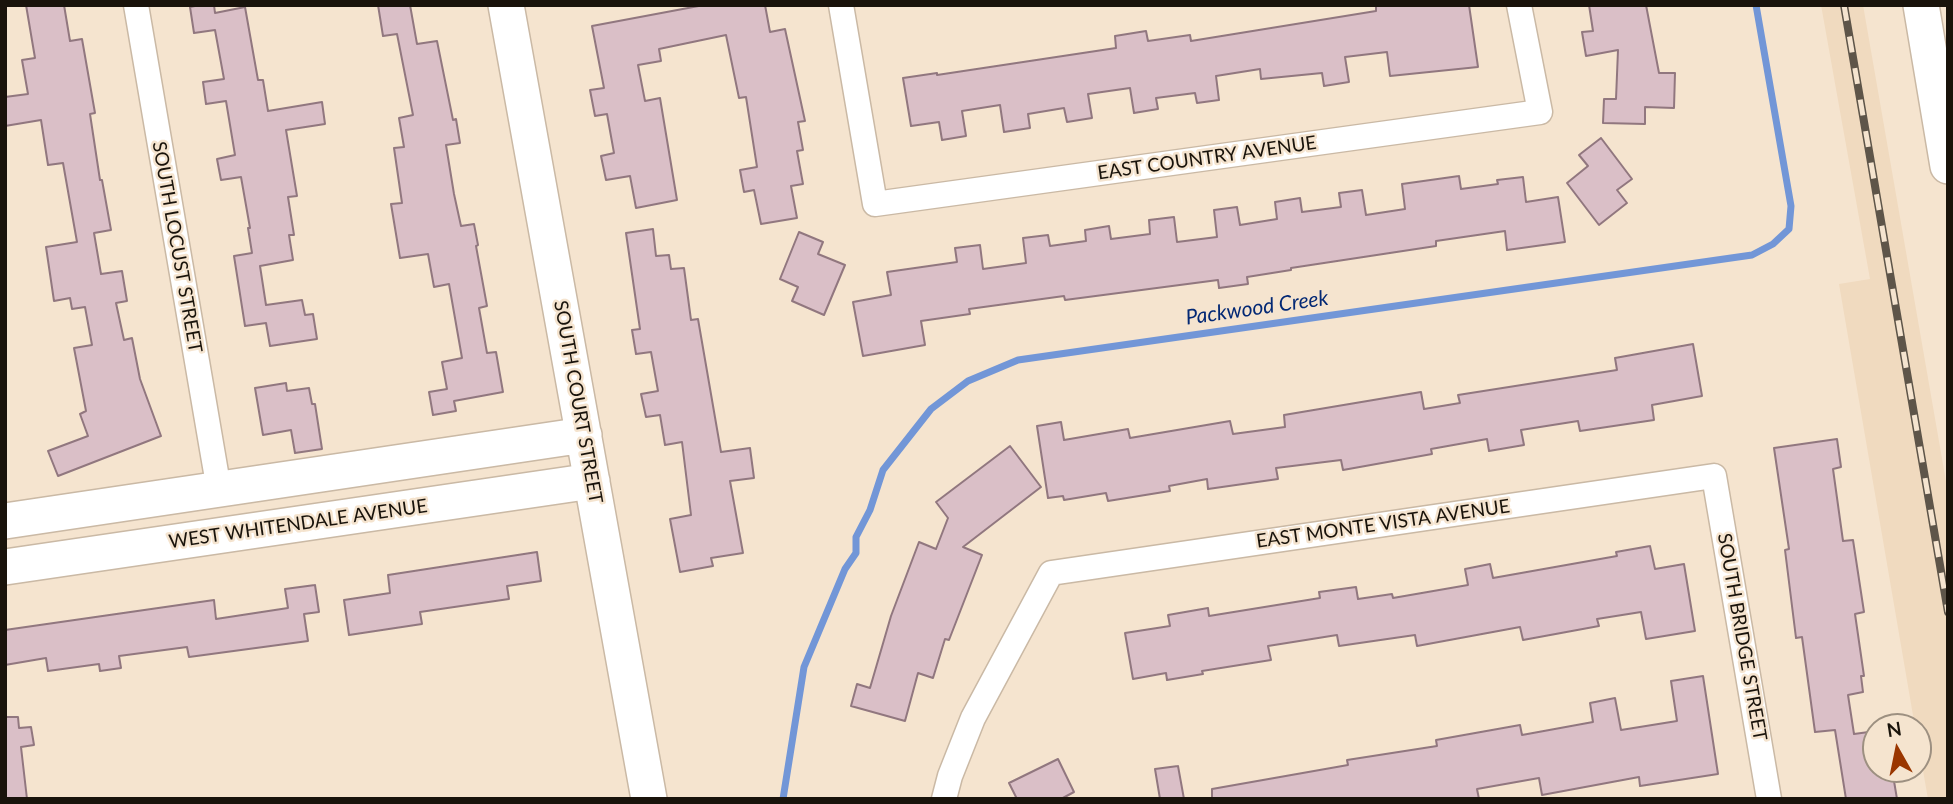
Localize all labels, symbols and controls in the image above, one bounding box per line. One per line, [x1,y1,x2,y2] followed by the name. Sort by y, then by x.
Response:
[1096,131,1318,185] street label: EAST COUNTRY AVENUE
[147,140,207,354] street label: SOUTH LOCUST STREET
[1184,286,1330,330] water label: Packwood Creek
[549,299,607,505] street label: SOUTH COURT STREET
[167,495,429,553] street label: WEST WHITENDALE AVENUE
[1255,495,1511,553] street label: EAST MONTE VISTA AVENUE
[1713,531,1771,743] street label: SOUTH BRIDGE STREET
[1862,713,1932,783] north arrow
[1885,716,1903,741] text: N

